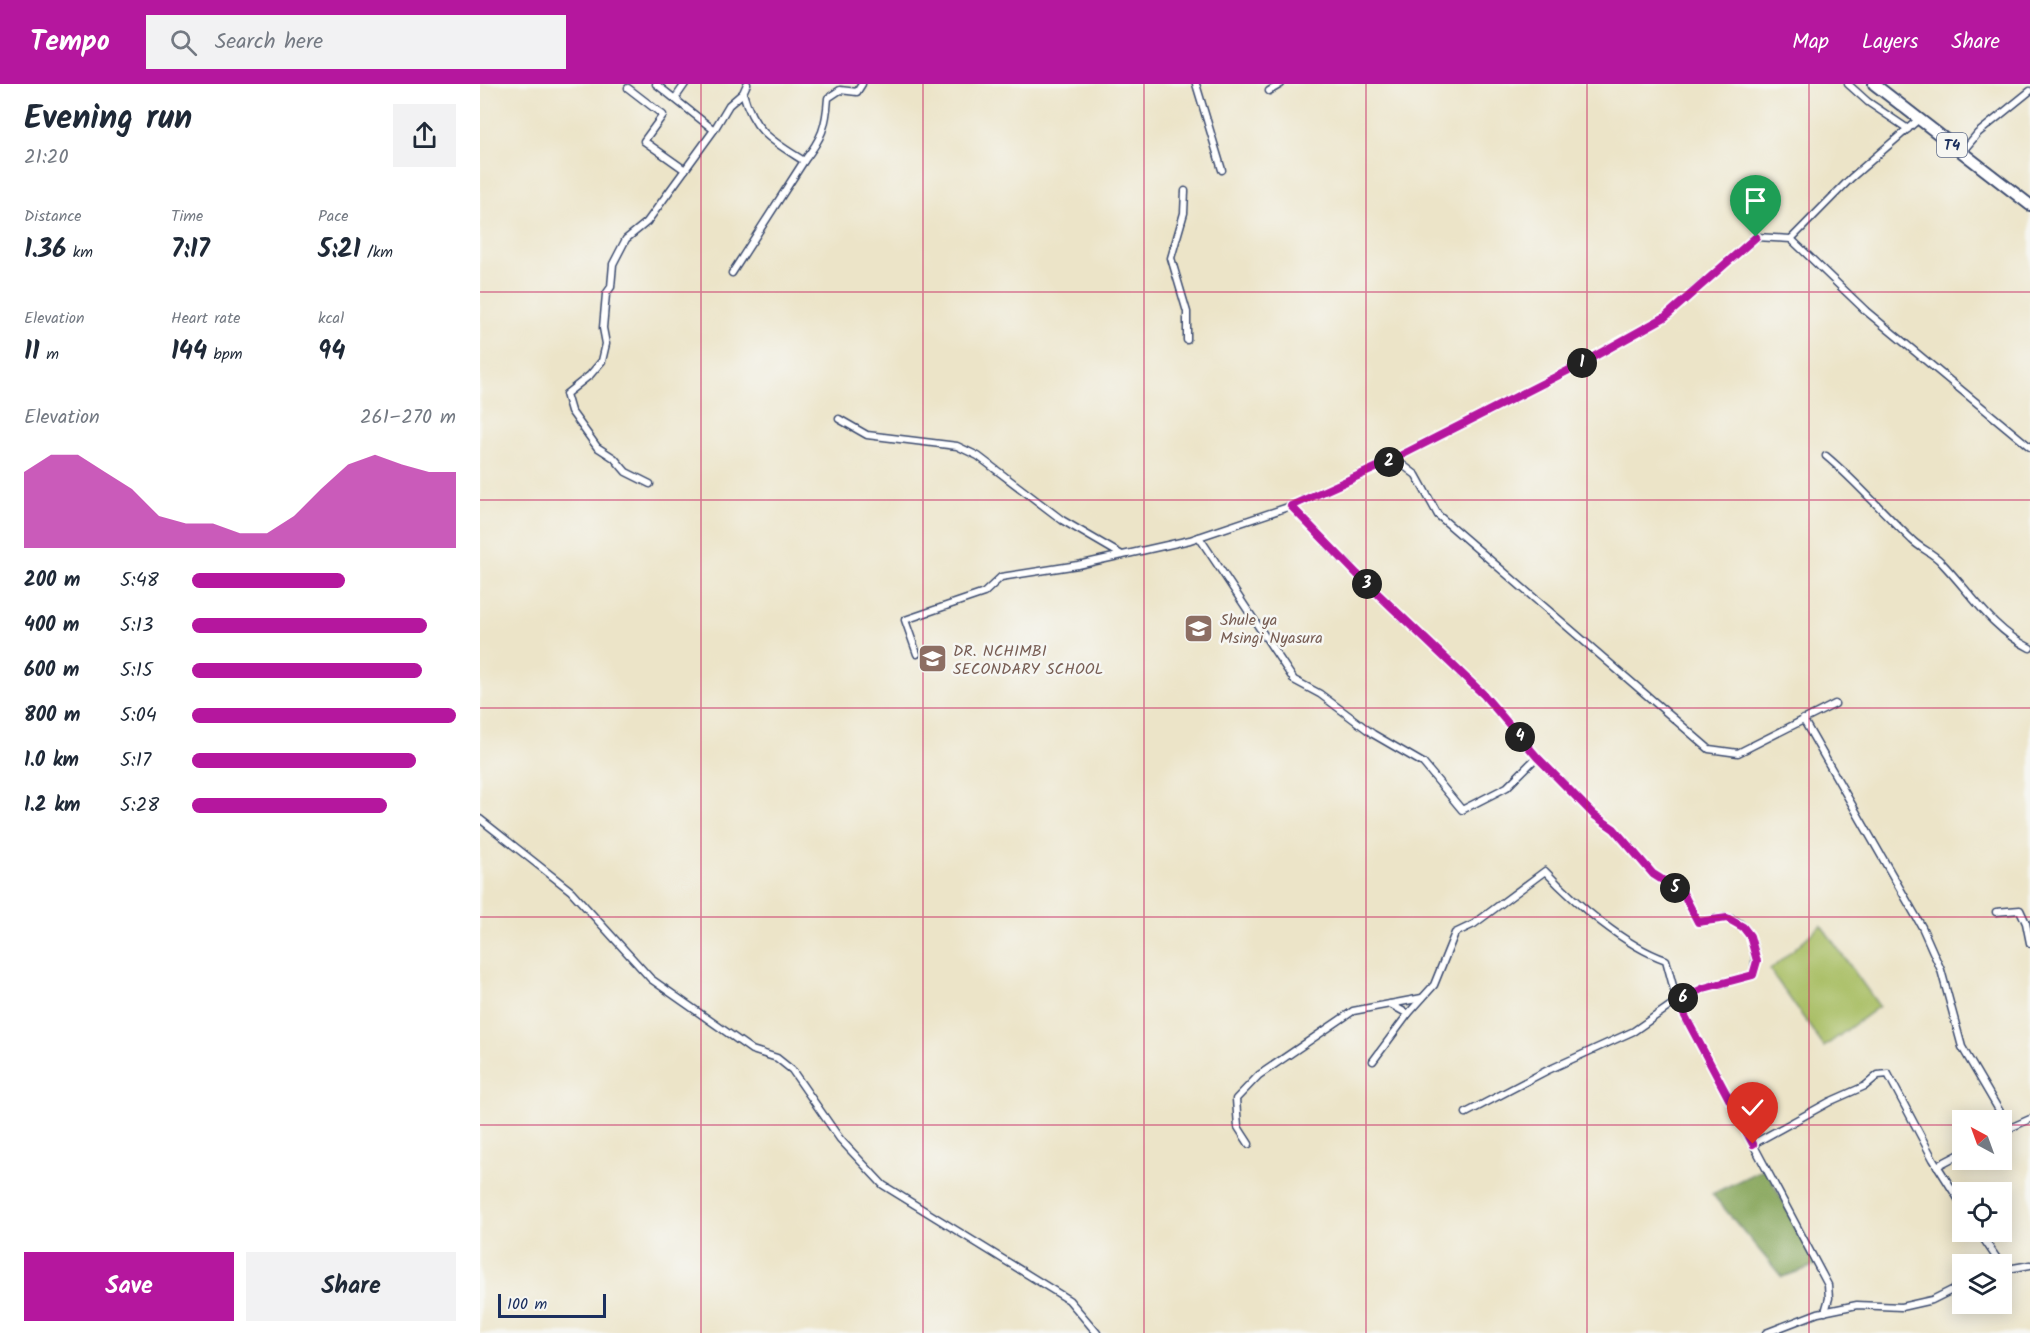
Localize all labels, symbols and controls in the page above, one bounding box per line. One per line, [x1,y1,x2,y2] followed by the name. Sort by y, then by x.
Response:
[146,15,566,69] search box
[30,20,110,65] text: Tempo
[215,25,323,60] text: Search here
[167,26,200,59] icon: search
[1792,26,1829,59] text: Map
[1862,26,1918,59] text: Layers
[1951,26,2000,59] text: Share
[24,93,192,146] text: Evening run
[393,104,456,167] button: share
[1937,133,1967,157] road number: T4
[24,142,68,174] text: 21:20
[1730,175,1781,237] pin
[1739,184,1772,217] icon: arrive
[24,204,82,229] text: Distance
[171,204,203,229] text: Time
[318,204,349,229] text: Pace
[24,229,66,271] text: 1.36
[171,229,210,271] text: 7:17
[318,229,361,271] text: 5:21
[66,240,93,265] text: km
[361,240,393,265] text: /km
[24,306,85,331] text: Elevation
[171,306,241,331] text: Heart rate
[318,306,344,331] text: kcal
[24,331,40,373] text: 11
[171,331,207,373] text: 144
[318,331,345,373] text: 94
[40,342,59,367] text: m
[207,342,242,367] text: bpm
[1567,348,1597,378] pin: 1
[1580,350,1584,375] text: 1
[24,402,100,434] text: Elevation
[360,402,456,434] text: 261–270 m
[1374,447,1404,477] pin: 2
[1384,449,1394,474] text: 2
[24,565,80,597] text: 200 m
[120,565,159,597] text: 5:48
[1352,569,1382,599] pin: 3
[1363,571,1371,596] text: 3
[1220,608,1323,651] place label: Shule ya Msingi Nyasura
[24,610,80,642] text: 400 m
[120,610,153,642] text: 5:13
[1183,612,1215,644] school or university icon: Shule ya Msingi Nyasura
[953,639,1103,682] place label: DR. NCHIMBI SECONDARY SCHOOL
[916,643,948,675] school or university icon: DR. NCHIMBI SECONDARY SCHOOL
[24,655,79,687] text: 600 m
[120,655,153,687] text: 5:15
[24,700,80,732] text: 800 m
[120,700,157,732] text: 5:04
[1505,722,1535,752] pin: 4
[1516,724,1524,749] text: 4
[24,745,79,777] text: 1.0 km
[120,745,151,777] text: 5:17
[24,790,80,822] text: 1.2 km
[120,790,159,822] text: 5:28
[1660,873,1690,903] pin: 5
[1671,875,1679,900] text: 5
[1668,983,1698,1013] pin: 6
[1679,985,1687,1010] text: 6
[1727,1082,1778,1144] pin
[1736,1091,1769,1124] icon: check
[1952,1110,2012,1170] north arrow
[1952,1110,2012,1314] map controls
[1952,1182,2012,1242] button: locate
[24,1252,234,1321] button: Save
[246,1252,456,1321] button: Share
[1952,1254,2012,1314] button: layers
[498,1291,606,1318] scale bar
[507,1292,547,1317] text: 100 m

